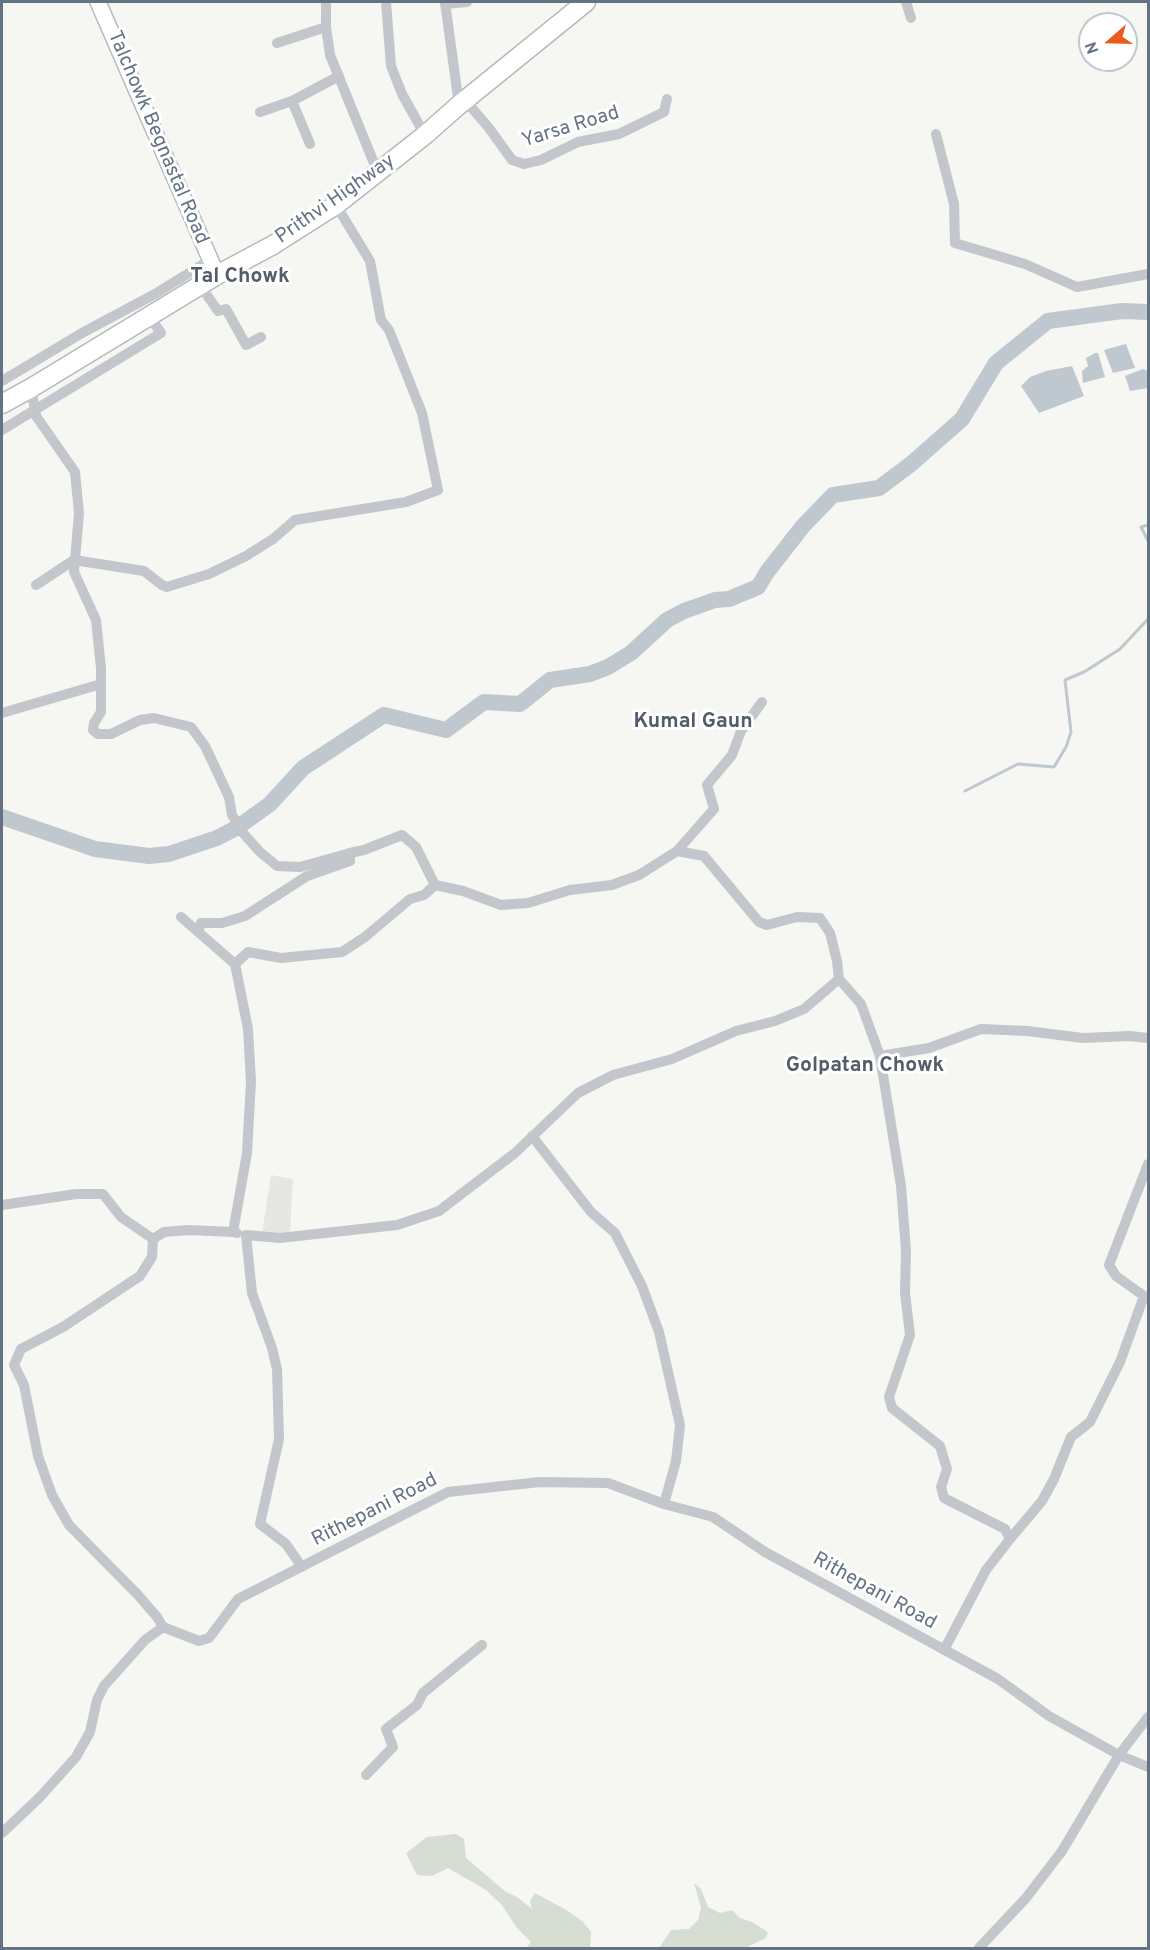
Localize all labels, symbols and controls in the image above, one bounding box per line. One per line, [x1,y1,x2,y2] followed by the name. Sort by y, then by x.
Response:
[1078,12,1138,72] north arrow
[101,28,213,248] street label: Talchowk Begnastal Road
[1082,39,1104,56] text: N
[519,102,623,154] street label: Yarsa Road
[272,150,400,250] street label: Prithvi Highway
[190,265,290,291] district label: Tal Chowk
[633,710,753,736] district label: Kumal Gaun
[786,1054,944,1080] district label: Golpatan Chowk
[308,1469,442,1553] street label: Rithepani Road
[808,1548,940,1636] street label: Rithepani Road

